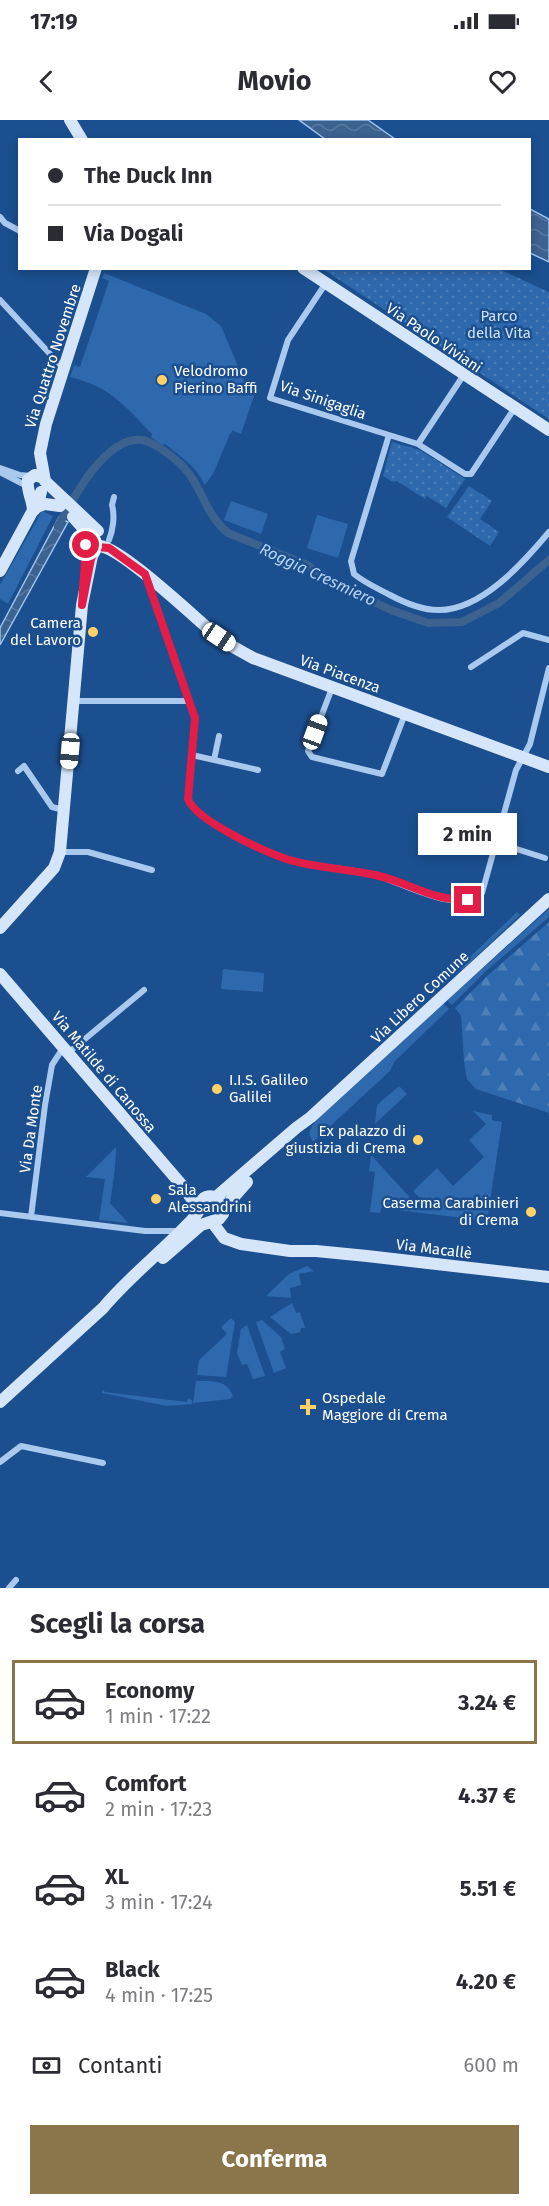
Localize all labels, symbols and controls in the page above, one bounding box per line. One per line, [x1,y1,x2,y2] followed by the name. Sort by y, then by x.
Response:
[30,8,78,35] text: 17:19
[30,65,63,98] icon: back
[237,65,312,97] text: Movio
[486,65,519,98] icon: heart
[84,162,213,189] text: The Duck Inn
[84,220,183,247] text: Via Dogali
[21,282,85,430] street label: Via Quattro Novembre
[383,299,485,377] street label: Via Paolo Viviani
[467,307,531,342] park label: Parco della Vita
[174,362,258,397] place label: Velodromo Pierino Baffi
[155,373,169,387] marker: Velodromo Pierino Baffi
[277,377,369,423] street label: Via Sinigaglia
[72,531,99,558] route start
[257,539,379,610] water label: Roggia Cresmiero
[10,614,81,649] place label: Camera del Lavoro
[199,619,239,655] car
[86,625,100,639] marker: Camera del Lavoro
[297,651,383,697] street label: Via Piacenza
[300,712,330,752] car
[59,732,81,770] car
[418,813,518,855] callout: 2 min
[443,822,492,846] text: 2 min
[454,886,481,913] route end
[367,947,473,1047] street label: Via Libero Comune
[48,1008,160,1136] street label: Via Matilde di Canossa
[229,1071,308,1106] place label: I.I.S. Galileo Galilei
[210,1082,224,1096] marker: I.I.S. Galileo Galilei
[16,1084,46,1174] street label: Via Da Monte
[286,1122,406,1157] place label: Ex palazzo di giustizia di Crema
[411,1133,425,1147] marker: Ex palazzo di giustizia di Crema
[168,1181,252,1216] place label: Sala Alessandrini
[149,1192,163,1206] marker: Sala Alessandrini
[383,1194,519,1229] place label: Caserma Carabinieri di Crema
[524,1205,538,1219] marker: Caserma Carabinieri di Crema
[395,1235,473,1263] street label: Via Macallè
[322,1389,448,1424] place label: Ospedale Maggiore di Crema
[299,1398,317,1416] marker: Ospedale Maggiore di Crema
[30,1608,205,1640] text: Scegli la corsa
[33,1675,87,1729] icon: car
[105,1677,194,1704] text: Economy
[458,1689,516,1716] text: 3.24 €
[105,1704,211,1728] text: 1 min · 17:22
[33,1768,87,1822] icon: car
[105,1770,186,1797] text: Comfort
[458,1782,516,1809] text: 4.37 €
[105,1797,212,1821] text: 2 min · 17:23
[33,1861,87,1915] icon: car
[105,1863,129,1890] text: XL
[460,1875,516,1902] text: 5.51 €
[105,1890,213,1914] text: 3 min · 17:24
[33,1954,87,2008] icon: car
[105,1956,160,1983] text: Black
[456,1968,516,1995] text: 4.20 €
[105,1983,213,2007] text: 4 min · 17:25
[30,2049,63,2082] icon: cash
[78,2052,162,2079] text: Contanti
[464,2053,519,2077] text: 600 m
[30,2125,519,2194] button: Conferma

